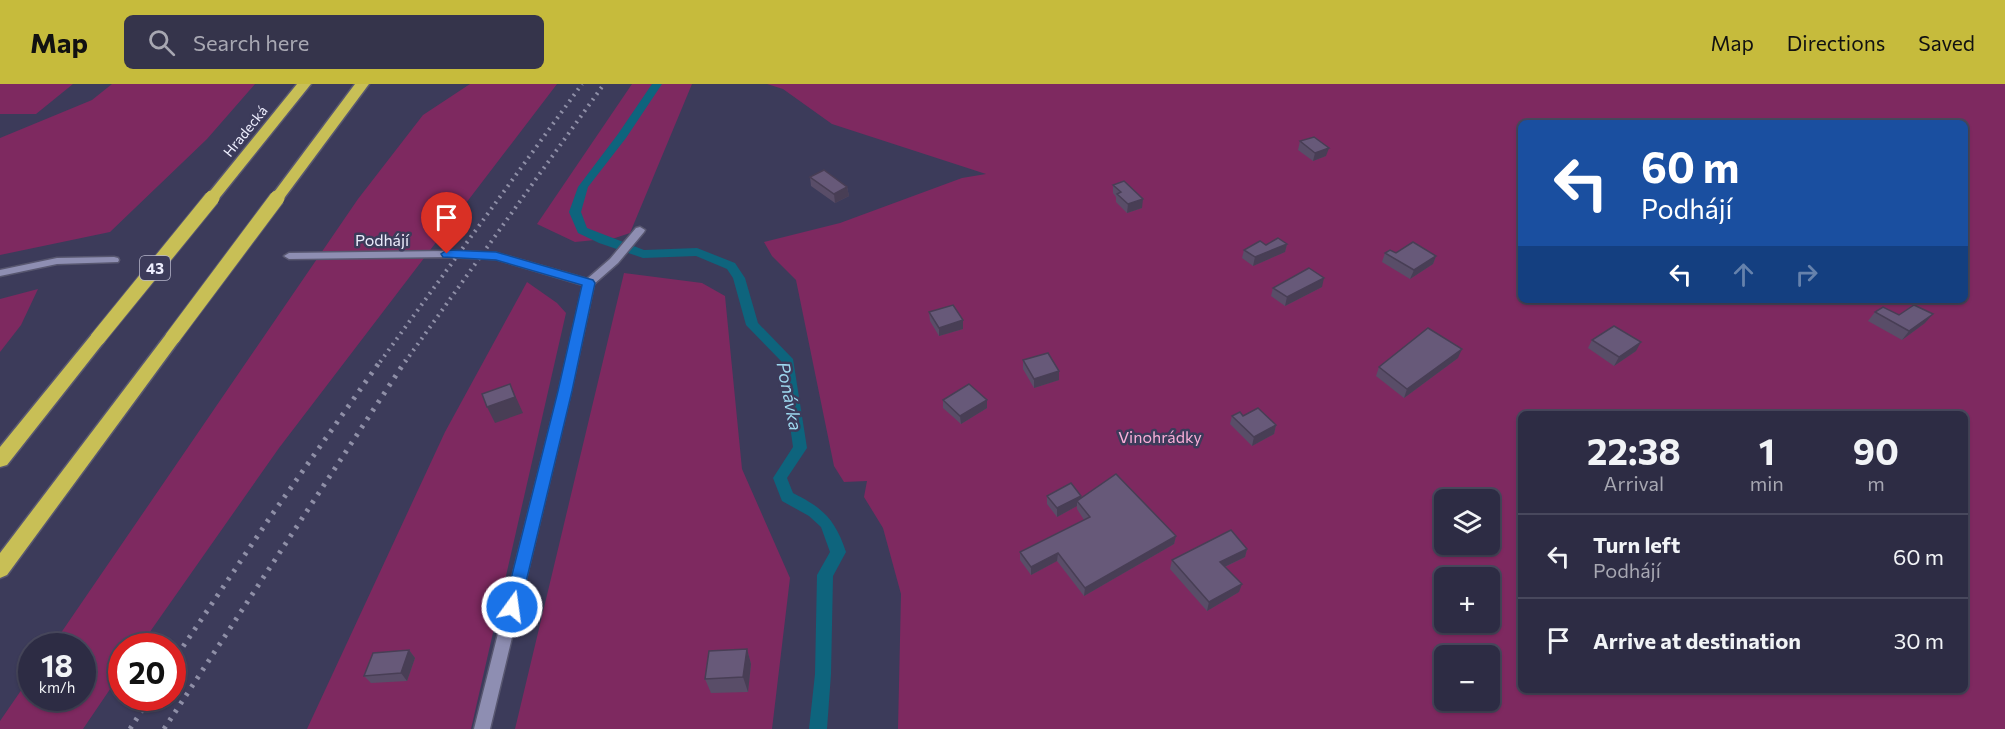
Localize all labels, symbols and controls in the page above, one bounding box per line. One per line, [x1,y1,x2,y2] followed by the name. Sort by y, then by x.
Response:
[124,15,544,69] search box
[30,25,88,59] text: Map
[145,26,178,59] icon: search
[193,29,309,56] text: Search here
[1711,30,1754,55] text: Map
[1787,30,1885,55] text: Directions
[1918,30,1975,55] text: Saved
[219,102,271,160] street label: Hradecká
[1641,140,1740,192] text: 60 m
[1542,144,1620,222] icon: left
[421,192,472,254] pin
[1641,192,1733,225] text: Podhájí
[430,201,463,234] icon: arrive
[355,230,410,249] street label: Podhájí
[140,256,170,280] road number: 43
[1664,258,1697,291] icon: left
[1727,258,1760,291] icon: ahead
[1790,258,1823,291] icon: right
[773,360,807,432] water label: Ponávka
[1118,427,1202,446] park label: Vinohrádky
[1587,428,1681,472] text: 22:38
[1759,428,1775,472] text: 1
[1853,428,1899,472] text: 90
[1604,471,1664,495] text: Arrival
[1750,471,1784,495] text: min
[1867,471,1885,495] text: m
[1434,489,1500,711] map controls
[1434,489,1500,555] button: layers
[1593,531,1680,558] text: Turn left
[1542,540,1575,573] icon: left
[1893,543,1944,570] text: 60 m
[1593,558,1661,582] text: Podhájí
[1434,567,1500,633] button: +
[480,575,544,639] position arrow
[1542,624,1575,657] icon: arrive
[1593,627,1801,654] text: Arrive at destination
[1894,627,1944,654] text: 30 m
[108,633,186,711] speed limit sign: 20
[1434,645,1500,711] button: −
[41,646,73,683] text: 18
[39,678,75,696] text: km/h

